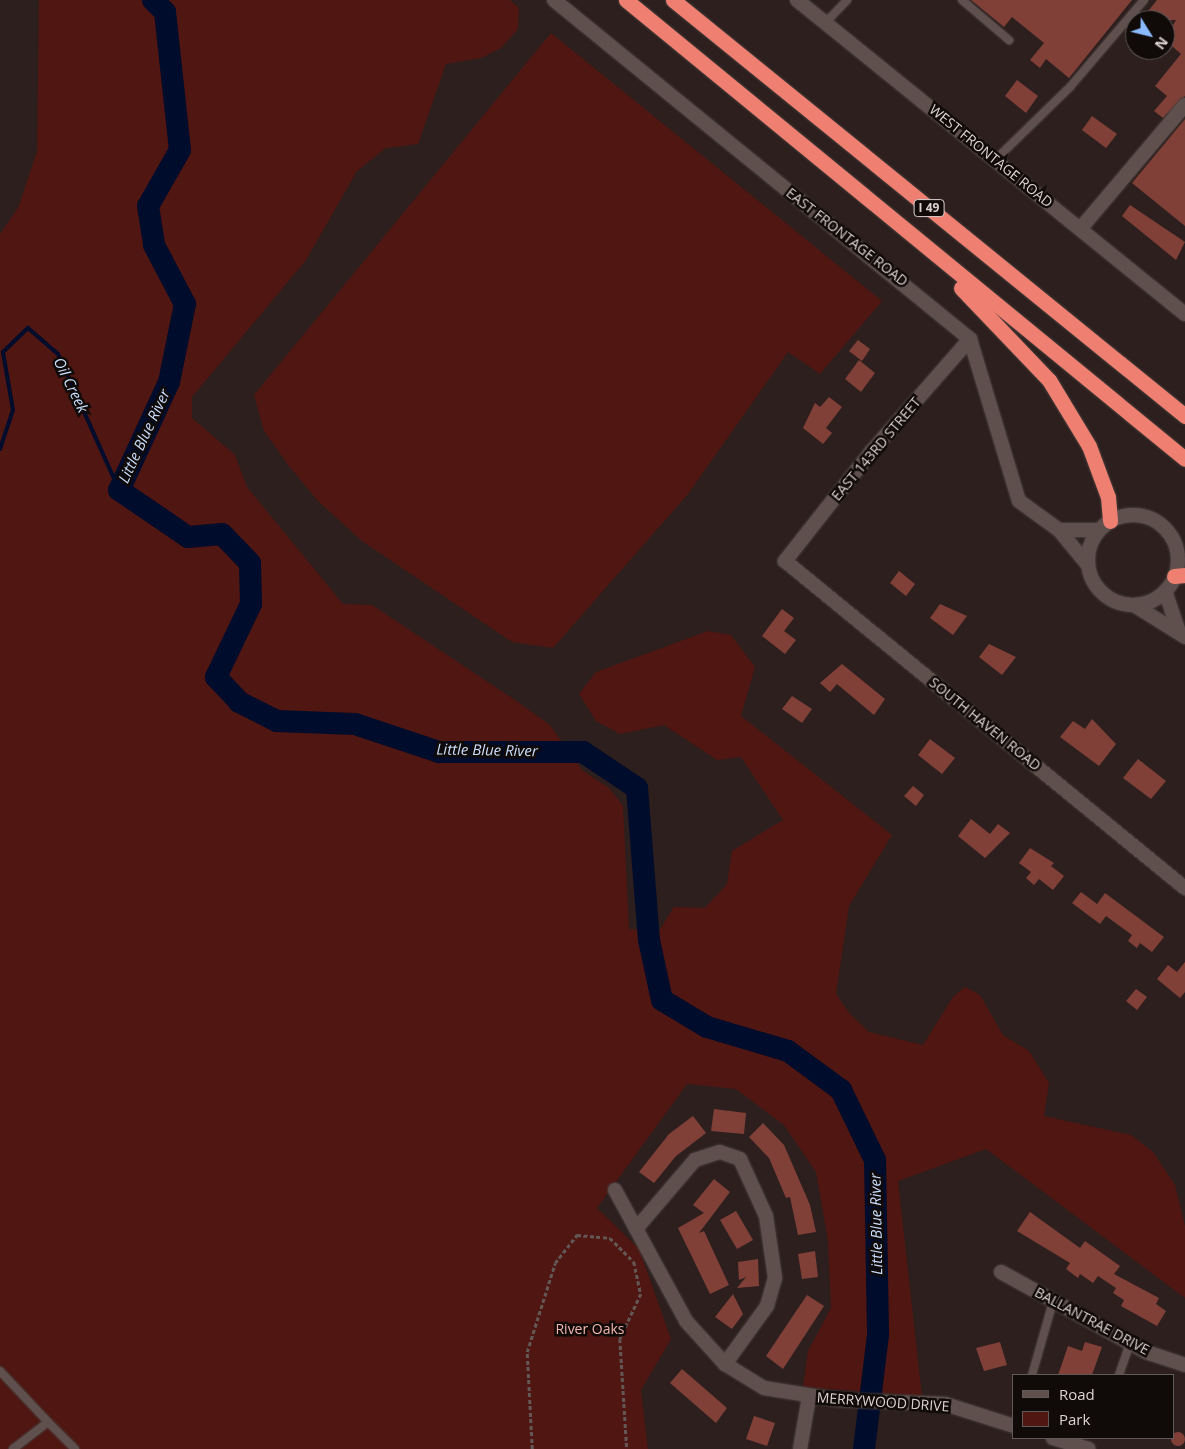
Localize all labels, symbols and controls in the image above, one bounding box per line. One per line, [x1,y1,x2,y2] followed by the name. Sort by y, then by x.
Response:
[1125,10,1175,60] north arrow
[1151,33,1173,54] text: N
[926,101,1056,211] street label: WEST FRONTAGE ROAD
[783,184,911,290] street label: EAST FRONTAGE ROAD
[913,198,945,218] road number: I 49
[50,354,92,416] water label: Oil Creek
[114,386,174,486] water label: Little Blue River
[828,394,924,504] street label: EAST 143RD STREET
[926,674,1044,774] street label: SOUTH HAVEN ROAD
[436,740,538,760] water label: Little Blue River
[866,1173,886,1275] water label: Little Blue River
[1032,1284,1152,1358] street label: BALLANTRAE DRIVE
[555,1321,625,1337] park label: River Oaks
[1012,1374,1175,1439] legend
[1059,1384,1095,1404] text: Road
[816,1389,950,1415] street label: MERRYWOOD DRIVE
[1059,1409,1090,1429] text: Park

